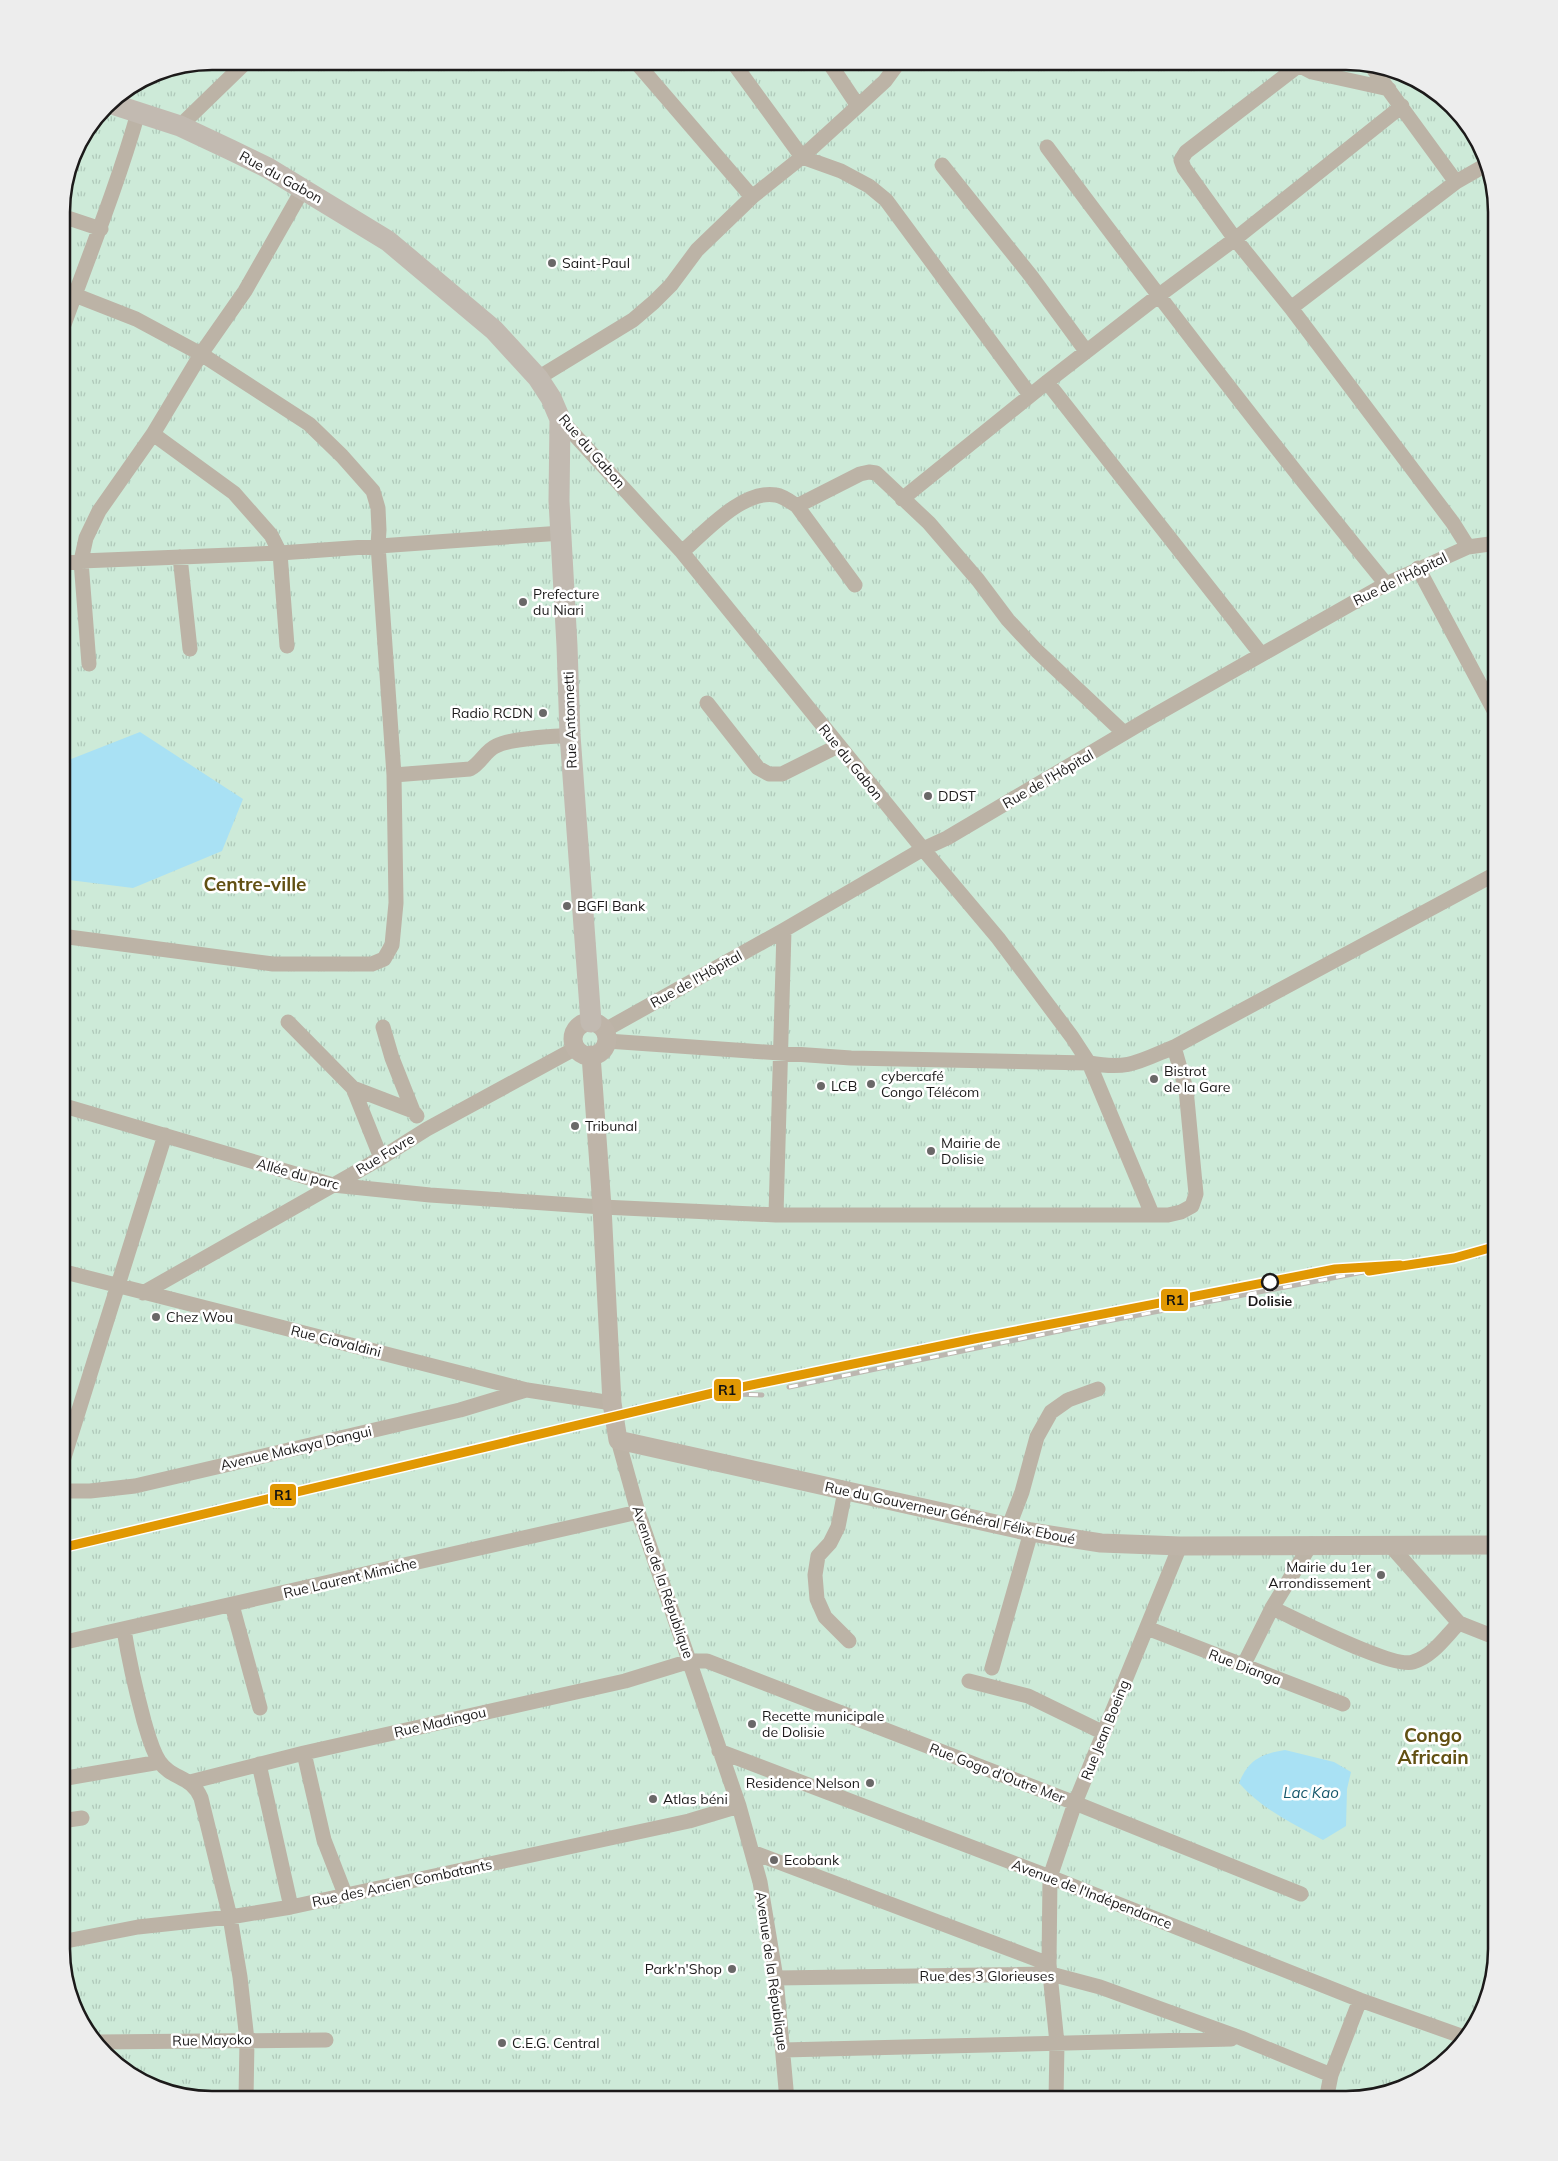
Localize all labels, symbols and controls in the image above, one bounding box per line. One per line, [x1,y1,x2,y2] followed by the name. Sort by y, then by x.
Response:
[236,147,326,207] street label: Rue du Gabon
[562,254,630,272] place label: Saint-Paul
[546,257,558,269] marker: Saint-Paul
[555,410,629,492] street label: Rue du Gabon
[1350,549,1450,609] street label: Rue de l'Hôpital
[533,585,599,619] place label: Prefecture du Niari
[517,596,529,608] marker: Prefecture du Niari
[559,671,581,769] street label: Rue Antonnetti
[451,704,533,722] place label: Radio RCDN
[537,707,549,719] marker: Radio RCDN
[815,720,887,804] street label: Rue du Gabon
[999,746,1097,812] street label: Rue de l'Hôpital
[938,787,976,805] place label: DDST
[922,790,934,802] marker: DDST
[204,872,307,896] district label: Centre-ville
[577,897,646,915] place label: BGFI Bank
[561,900,573,912] marker: BGFI Bank
[647,946,745,1012] street label: Rue de l'Hôpital
[1164,1062,1230,1096] place label: Bistrot de la Gare
[881,1067,979,1101] place label: cybercafé Congo Télécom
[1148,1073,1160,1085] marker: Bistrot de la Gare
[831,1077,857,1095] place label: LCB
[865,1078,877,1090] marker: cybercafé Congo Télécom
[815,1080,827,1092] marker: LCB
[585,1117,637,1135] place label: Tribunal
[569,1120,581,1132] marker: Tribunal
[353,1130,417,1178] street label: Rue Favre
[941,1134,1000,1168] place label: Mairie de Dolisie
[925,1145,937,1157] marker: Mairie de Dolisie
[255,1154,341,1194] street label: Allée du parc
[1261,1273,1279,1291] marker: Dolisie
[1160,1288,1189,1312] line badge: R1
[1166,1291,1184,1309] text: R1
[1248,1292,1293,1310] place label: Dolisie
[166,1308,233,1326] place label: Chez Wou
[150,1311,162,1323] marker: Chez Wou
[289,1321,383,1361] street label: Rue Ciavaldini
[713,1378,742,1402] line badge: R1
[718,1381,736,1399] text: R1
[219,1422,373,1474] street label: Avenue Makaya Dangui
[823,1478,1077,1548] street label: Rue du Gouverneur Général Félix Eboué
[269,1483,297,1507] line badge: R1
[274,1486,292,1504] text: R1
[628,1503,698,1661] street label: Avenue de la République
[282,1554,418,1602] street label: Rue Laurent Mimiche
[1268,1558,1372,1592] place label: Mairie du 1er Arrondissement
[1375,1569,1387,1581] marker: Mairie du 1er Arrondissement
[1206,1645,1284,1689] street label: Rue Dianga
[1077,1677,1133,1783] street label: Rue Jean Boeing
[392,1703,488,1741] street label: Rue Madingou
[762,1707,884,1741] place label: Recette municipale de Dolisie
[746,1718,758,1730] marker: Recette municipale de Dolisie
[1397,1723,1469,1769] district label: Congo Africain
[927,1739,1068,1807] street label: Rue Gogo d'Outre Mer
[746,1774,860,1792] place label: Residence Nelson
[864,1777,876,1789] marker: Residence Nelson
[1283,1783,1339,1802] water label: Lac Kao
[663,1790,728,1808] place label: Atlas béni
[647,1793,659,1805] marker: Atlas béni
[784,1851,840,1869] place label: Ecobank
[768,1854,780,1866] marker: Ecobank
[310,1855,494,1911] street label: Rue des Ancien Combatants
[1009,1855,1175,1933] street label: Avenue de l'Indépendance
[752,1890,792,2052] street label: Avenue de la République
[645,1960,722,1978] place label: Park'n'Shop
[726,1963,738,1975] marker: Park'n'Shop
[920,1967,1054,1985] street label: Rue des 3 Glorieuses
[172,2030,252,2050] street label: Rue Mayoko
[512,2034,600,2052] place label: C.E.G. Central
[496,2037,508,2049] marker: C.E.G. Central

